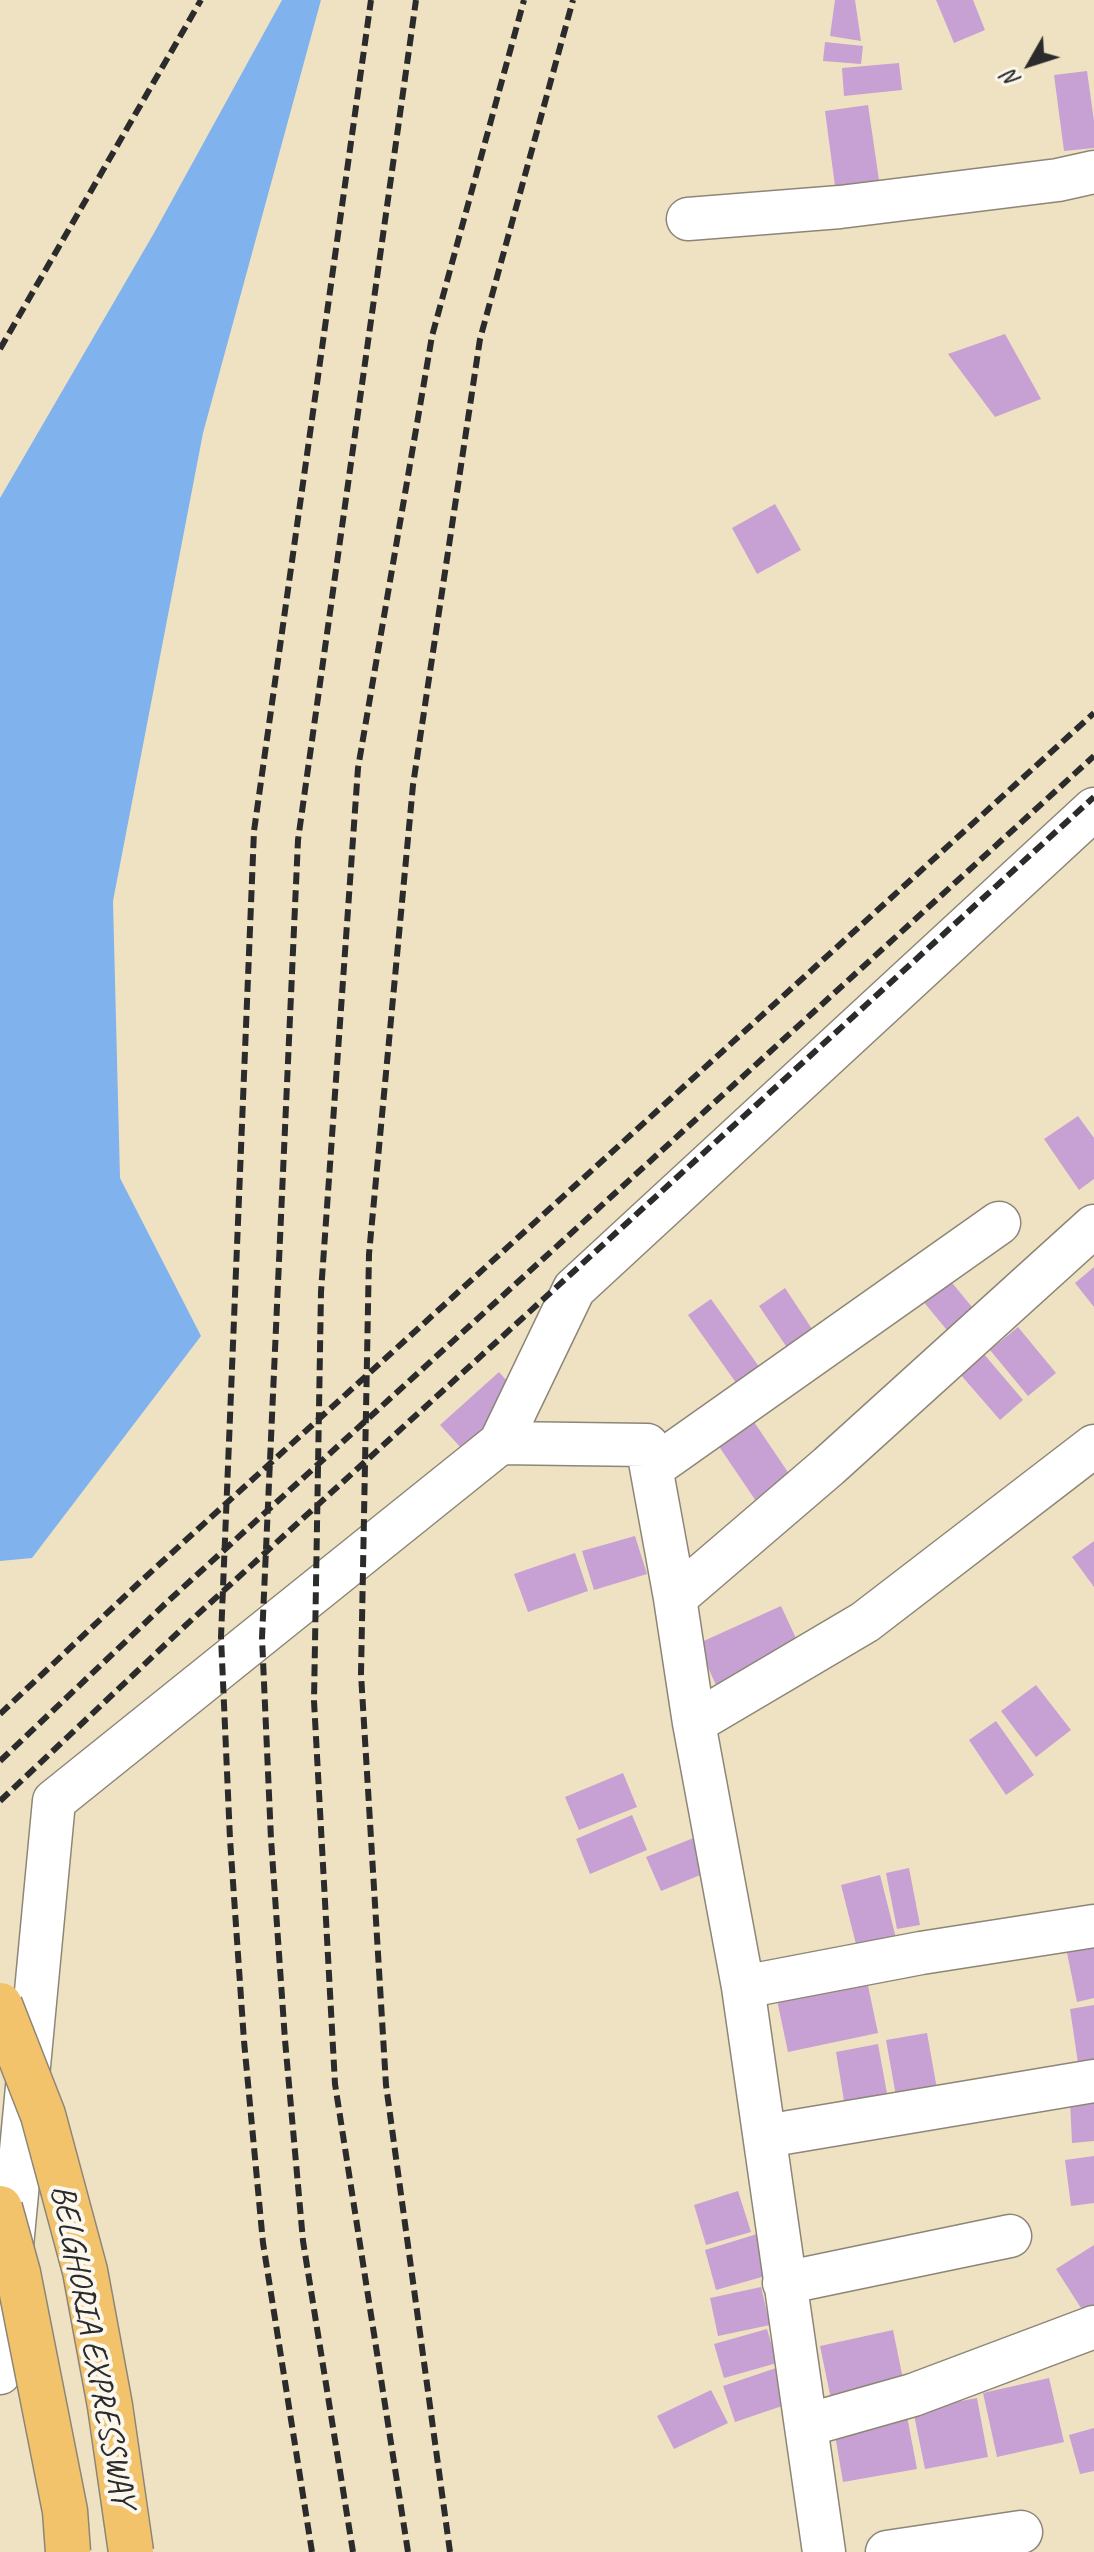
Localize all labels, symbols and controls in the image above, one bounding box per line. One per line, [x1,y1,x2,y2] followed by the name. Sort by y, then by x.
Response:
[990,24,1070,104] north arrow
[996,65,1027,93] text: N
[41,2182,143,2510] street label: BELGHORIA EXPRESSWAY

